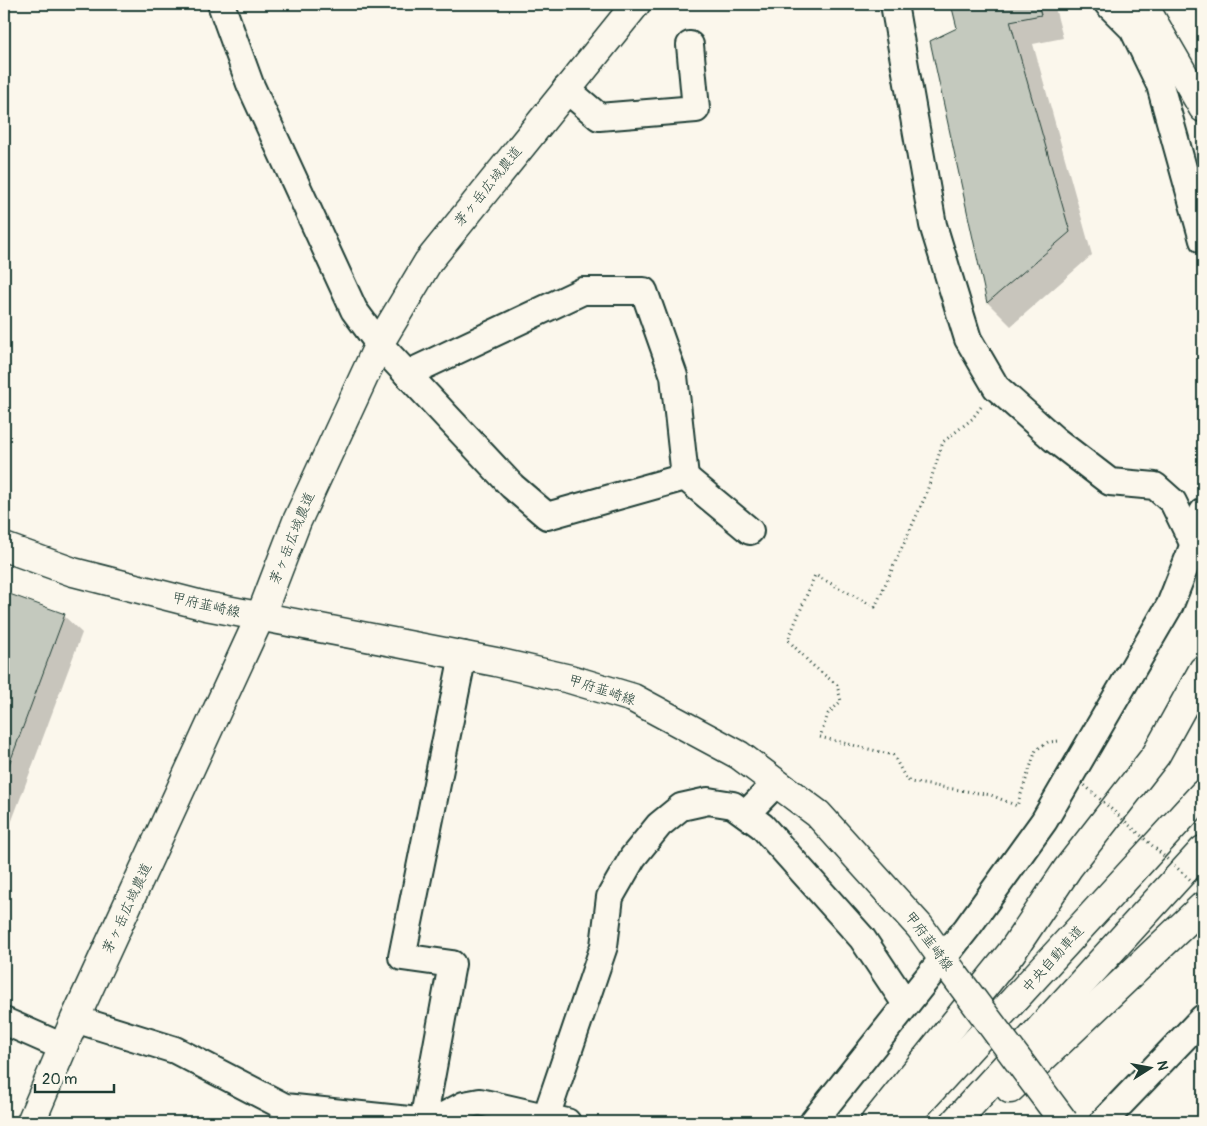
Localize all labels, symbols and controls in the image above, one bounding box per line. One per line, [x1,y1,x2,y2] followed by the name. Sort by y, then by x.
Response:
[451,143,525,229] street label: 茅ヶ岳広域農道
[266,489,318,587] street label: 茅ヶ岳広域農道
[170,589,242,621] street label: 甲府韮崎線
[566,671,638,709] street label: 甲府韮崎線
[99,860,155,956] street label: 茅ヶ岳広域農道
[901,908,957,974] street label: 甲府韮崎線
[1019,922,1087,996] street label: 中央自動車道
[1124,1044,1174,1094] north arrow
[1153,1059,1172,1072] text: N
[35,1061,114,1093] scale bar
[42,1070,77,1089] text: 20 m

